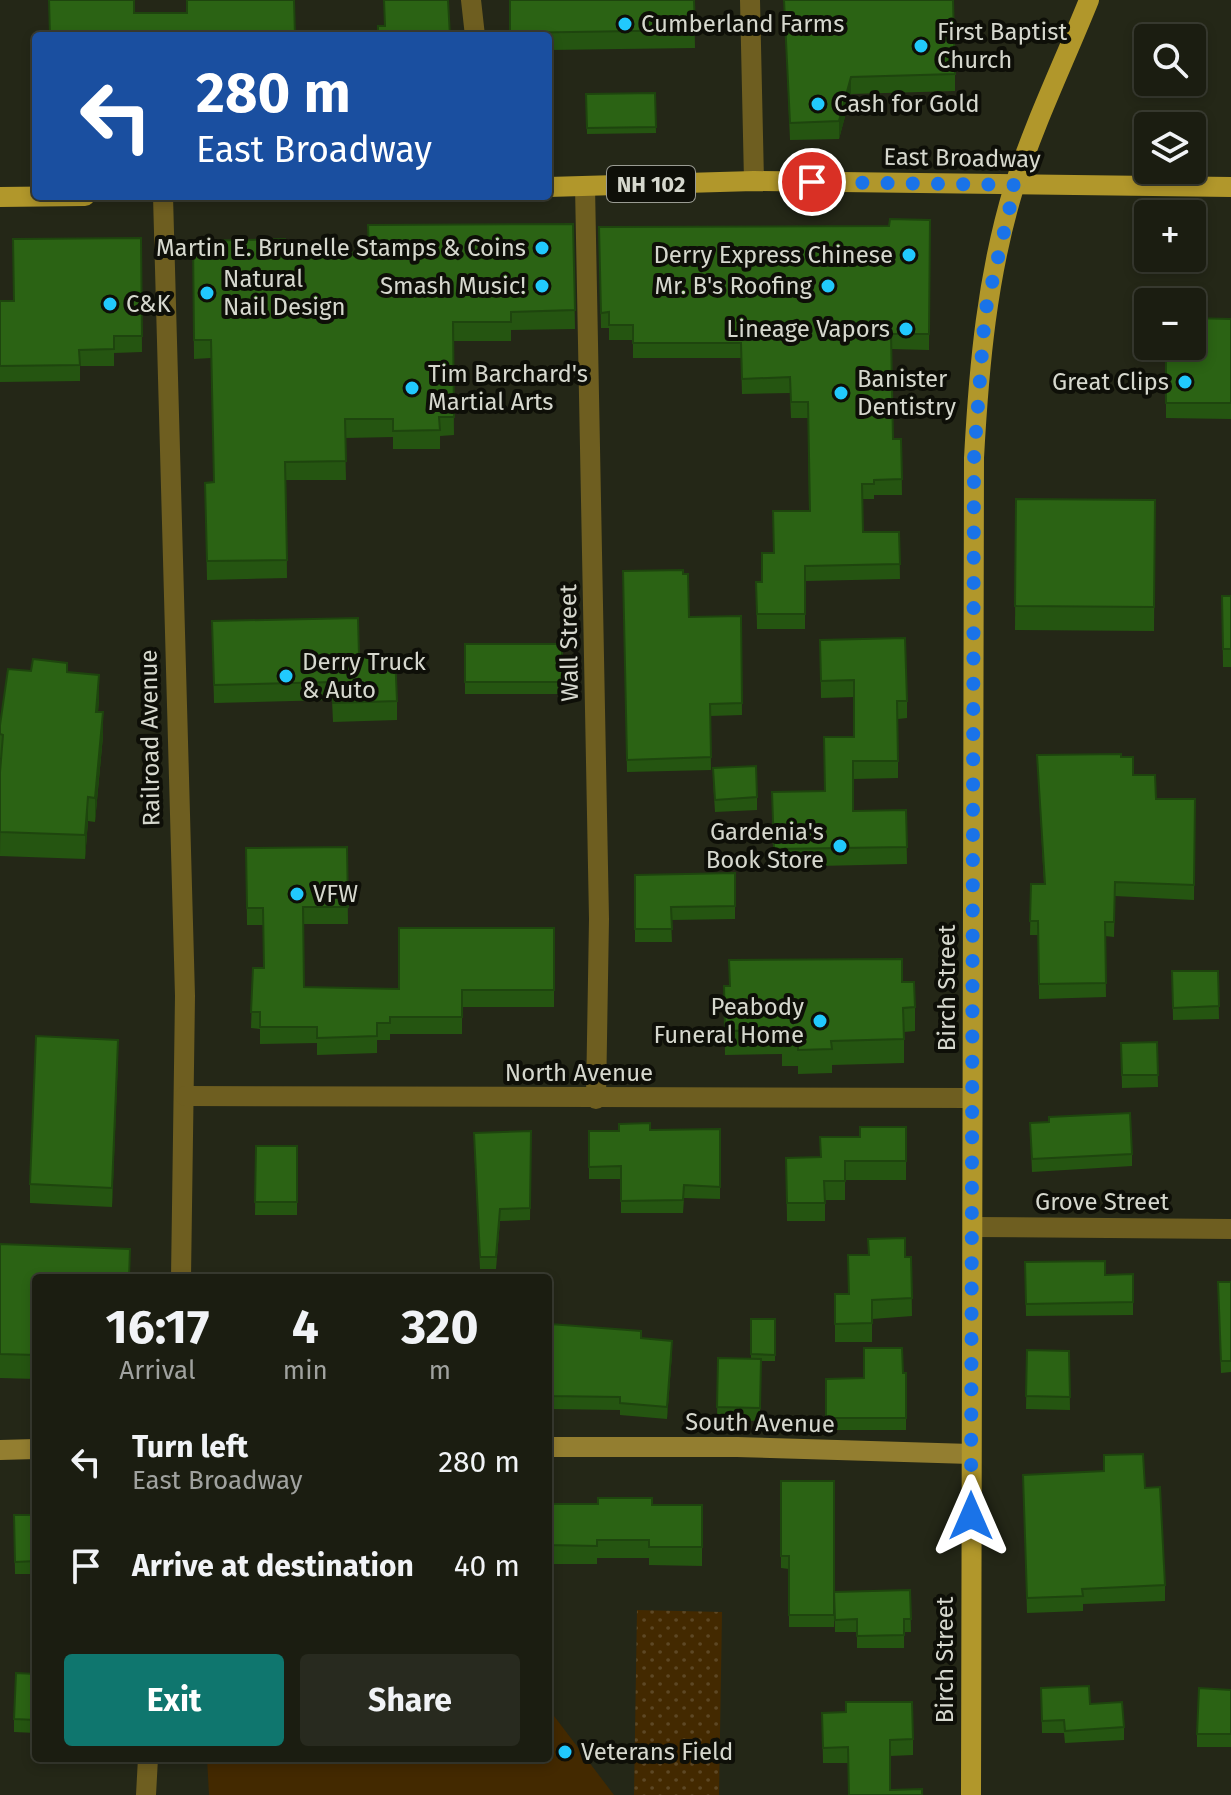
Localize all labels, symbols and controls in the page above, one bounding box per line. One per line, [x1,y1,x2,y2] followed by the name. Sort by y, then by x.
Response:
[641,10,844,38] place label: Cumberland Farms
[616,15,634,33] marker: Cumberland Farms
[937,18,1067,74] place label: First Baptist Church
[1134,24,1206,360] map controls
[1134,24,1206,96] button: search
[912,37,930,55] marker: First Baptist Church
[196,60,351,127] text: 280 m
[64,64,168,168] icon: left
[834,90,980,118] place label: Cash for Gold
[809,95,827,113] marker: Cash for Gold
[1134,112,1206,184] button: layers
[196,128,432,172] text: East Broadway
[883,143,1041,173] street label: East Broadway
[778,148,846,216] pin
[790,160,834,204] icon: arrive
[607,166,695,202] road number: NH 102
[1134,200,1206,272] button: +
[156,234,526,262] place label: Martin E. Brunelle Stamps & Coins
[533,239,551,257] marker: Martin E. Brunelle Stamps & Coins
[653,241,893,269] place label: Derry Express Chinese
[900,246,918,264] marker: Derry Express Chinese
[223,265,346,321] place label: Natural Nail Design
[380,272,526,300] place label: Smash Music!
[654,272,813,300] place label: Mr. B's Roofing
[533,277,551,295] marker: Smash Music!
[819,277,837,295] marker: Mr. B's Roofing
[198,284,216,302] marker: Natural Nail Design
[1134,288,1206,360] button: −
[126,290,172,318] place label: C&K
[101,295,119,313] marker: C&K
[726,315,890,343] place label: Lineage Vapors
[897,320,915,338] marker: Lineage Vapors
[428,360,588,416] place label: Tim Barchard's Martial Arts
[857,365,956,421] place label: Banister Dentistry
[1052,368,1169,396] place label: Great Clips
[1176,373,1194,391] marker: Great Clips
[403,379,421,397] marker: Tim Barchard's Martial Arts
[832,384,850,402] marker: Banister Dentistry
[554,584,584,702] street label: Wall Street
[302,648,427,704] place label: Derry Truck & Auto
[134,649,166,827] street label: Railroad Avenue
[277,667,295,685] marker: Derry Truck & Auto
[706,818,824,874] place label: Gardenia's Book Store
[831,837,849,855] marker: Gardenia's Book Store
[313,880,358,908] place label: VFW
[288,885,306,903] marker: VFW
[933,924,961,1051] street label: Birch Street
[653,993,804,1049] place label: Peabody Funeral Home
[811,1012,829,1030] marker: Peabody Funeral Home
[505,1059,653,1087] street label: North Avenue
[1035,1188,1169,1216] street label: Grove Street
[105,1298,209,1356] text: 16:17
[292,1298,319,1356] text: 4
[401,1298,479,1356] text: 320
[119,1355,196,1386] text: Arrival
[283,1355,328,1386] text: min
[429,1355,451,1386] text: m
[685,1408,835,1438] street label: South Avenue
[132,1429,248,1465] text: Turn left
[64,1440,108,1484] icon: left
[438,1444,520,1480] text: 280 m
[132,1465,302,1496] text: East Broadway
[929,1474,1013,1558] position arrow
[64,1544,108,1588] icon: arrive
[132,1548,414,1584] text: Arrive at destination
[454,1548,520,1584] text: 40 m
[931,1596,959,1723] street label: Birch Street
[64,1654,284,1746] button: Exit
[300,1654,520,1746] button: Share
[581,1738,733,1766] place label: Veterans Field
[556,1743,574,1761] marker: Veterans Field

